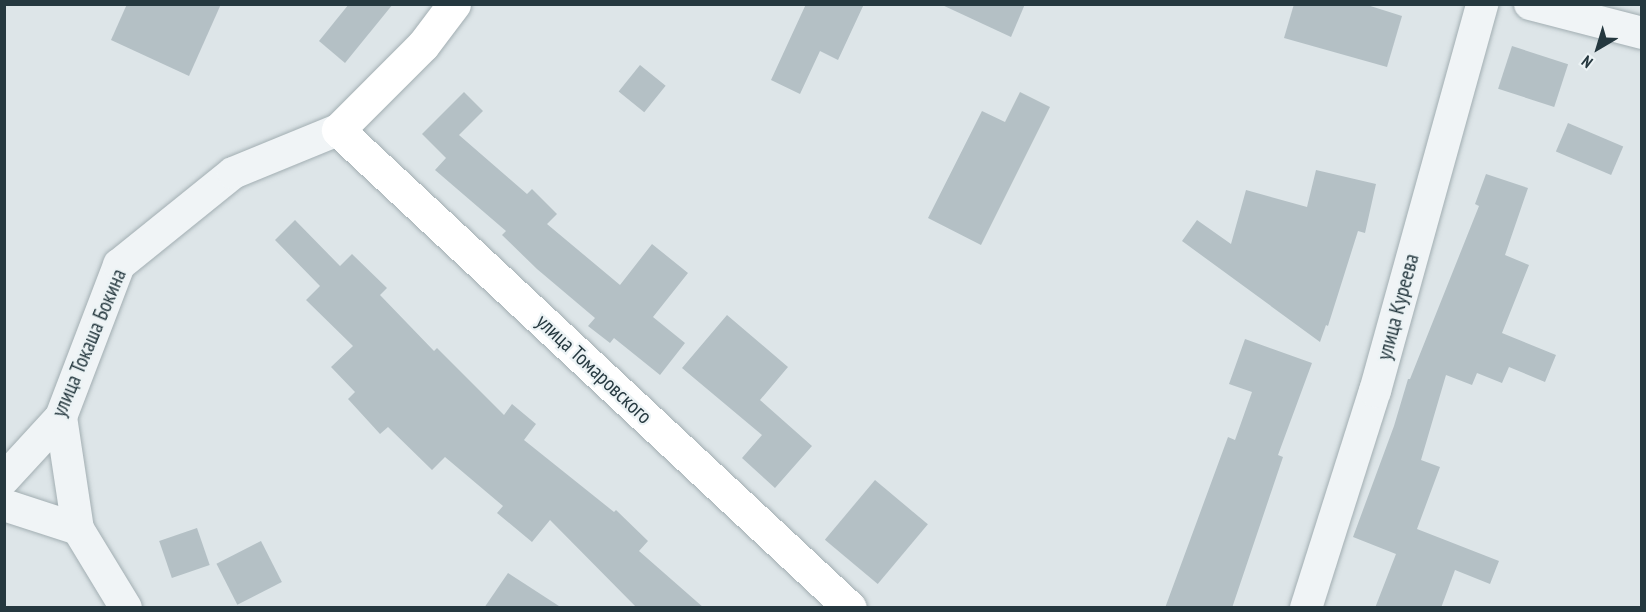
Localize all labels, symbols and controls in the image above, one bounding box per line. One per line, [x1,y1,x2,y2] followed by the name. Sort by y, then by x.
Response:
[1568,18,1628,78] north arrow
[1577,52,1596,73] text: N
[1372,251,1424,363] street label: улица Куреева
[46,265,132,421] street label: улица Токаша Бокина
[531,309,657,429] street label: улица Томаровского

